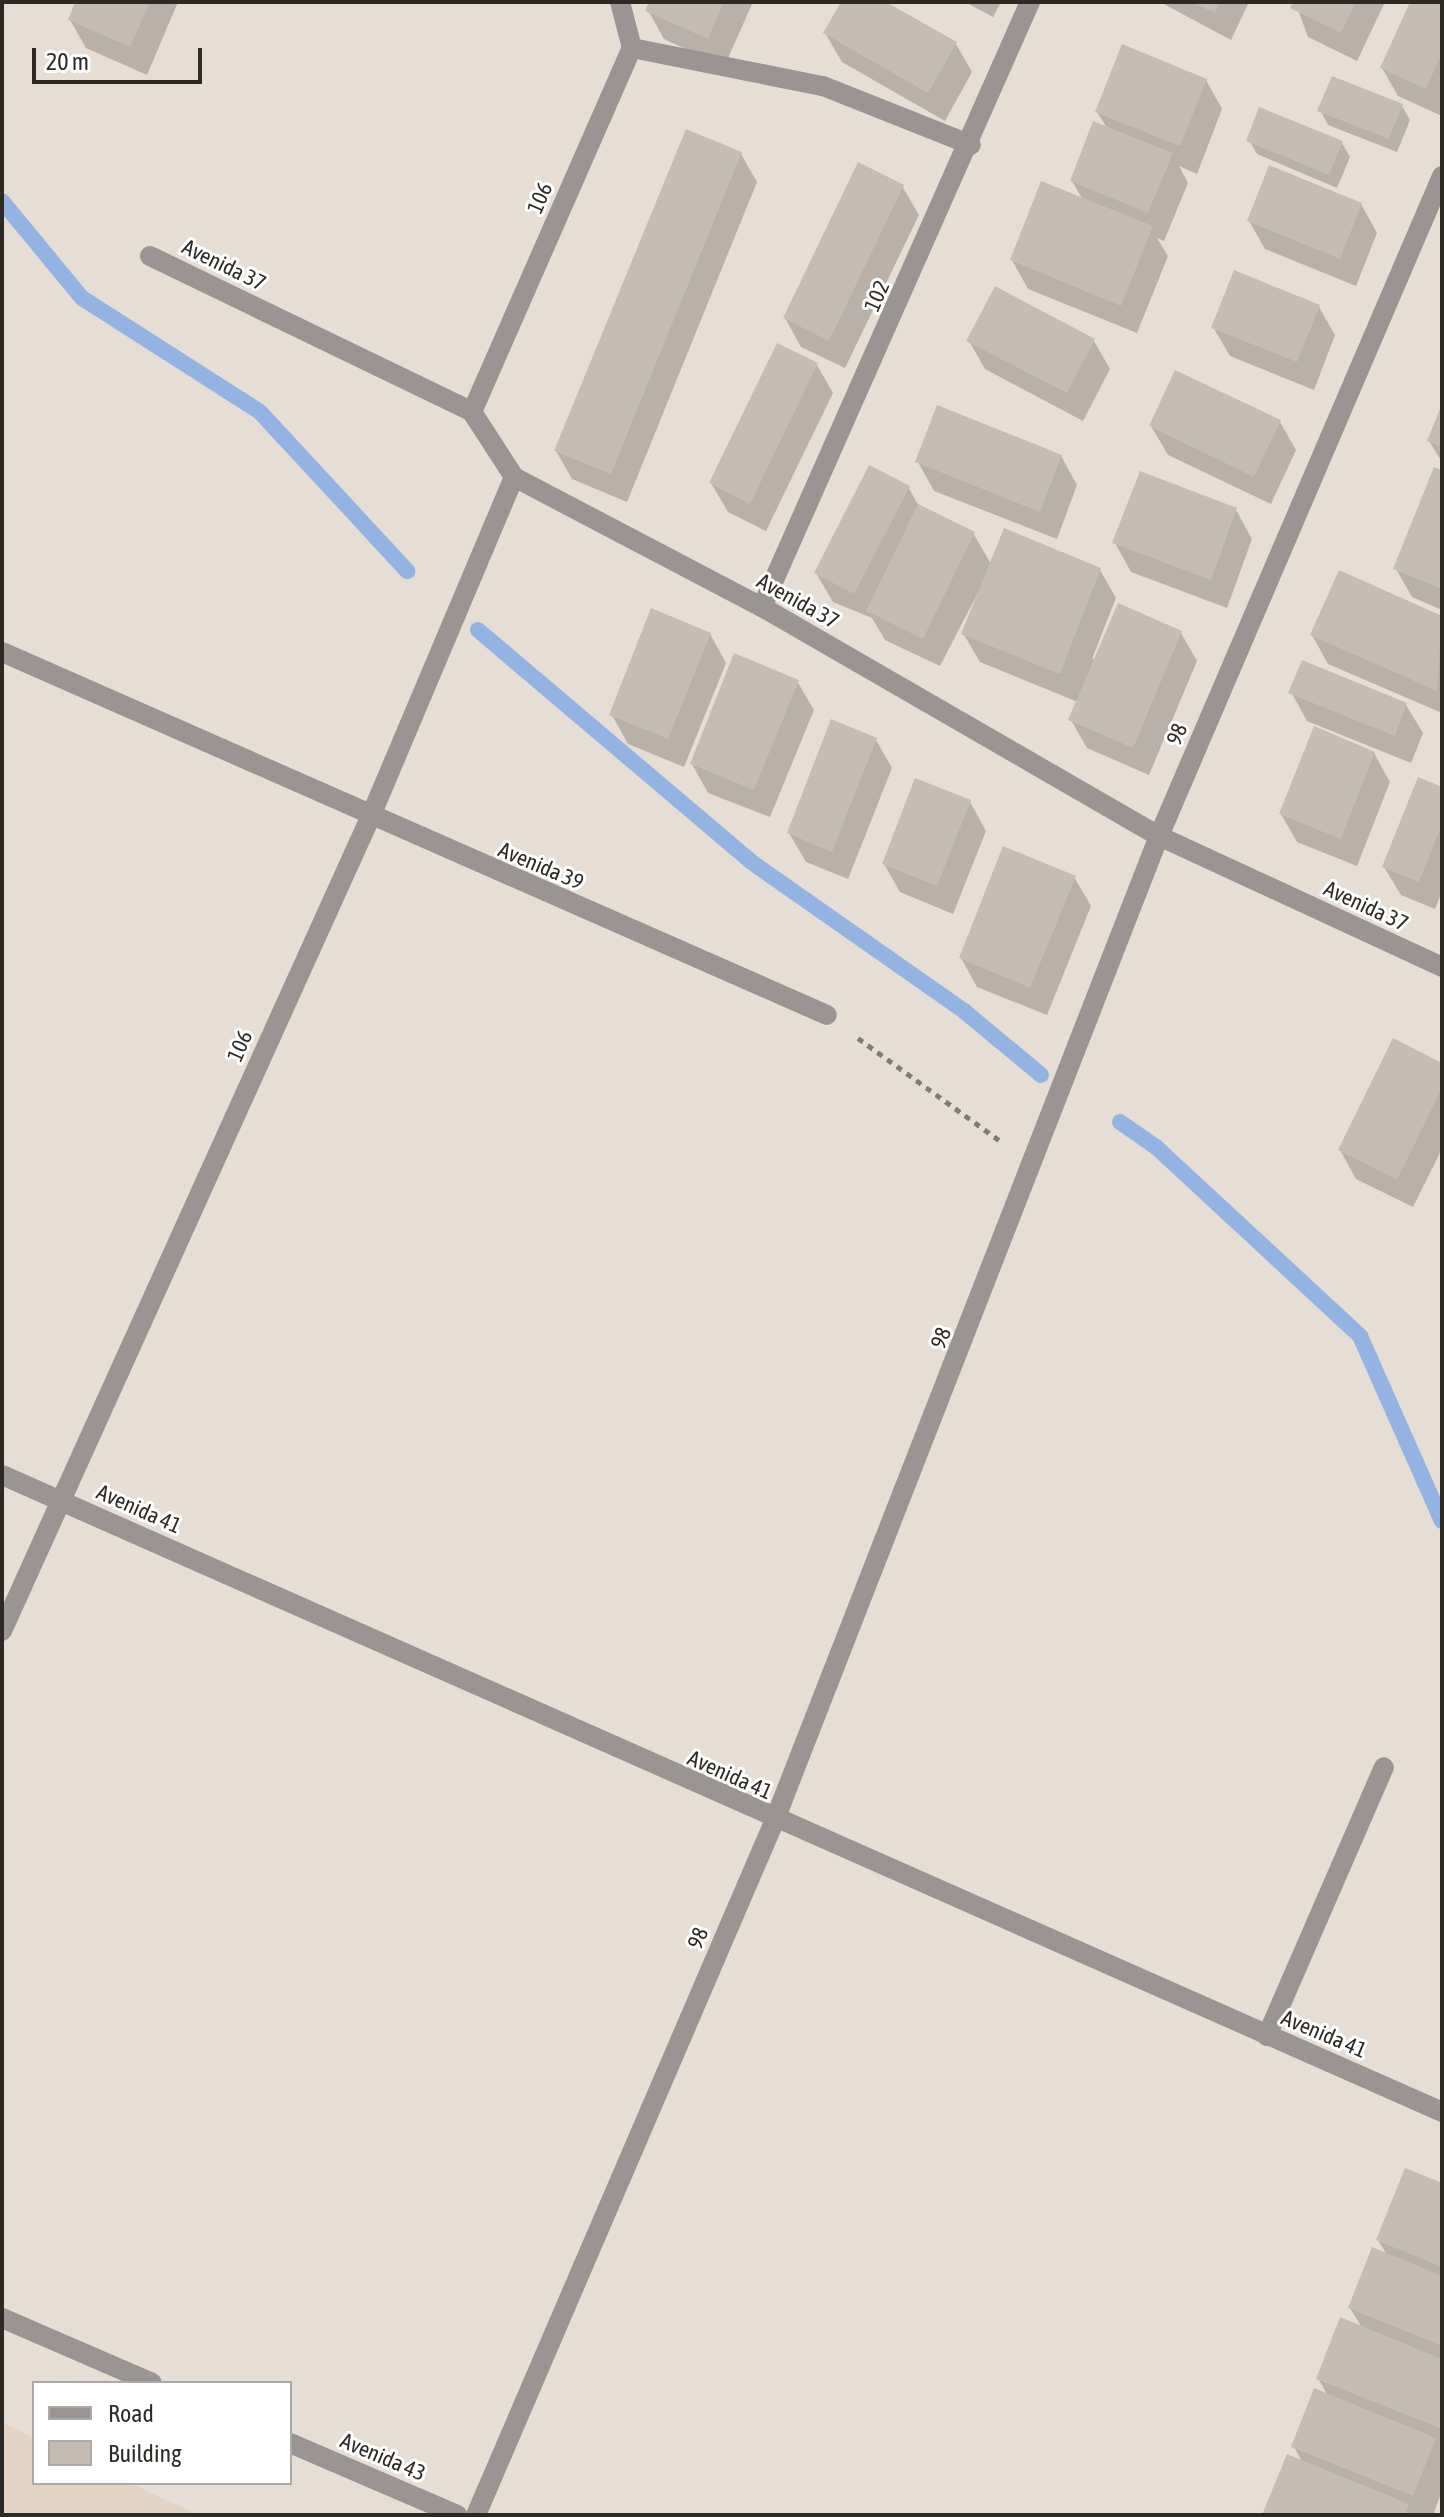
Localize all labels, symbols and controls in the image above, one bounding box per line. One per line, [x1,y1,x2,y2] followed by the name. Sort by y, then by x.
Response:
[36,32,206,82] scale bar
[46,48,89,75] text: 20 m
[522,178,558,218] street label: 106
[178,233,270,297] street label: Avenida 37
[859,276,895,316] street label: 102
[752,568,844,634] street label: Avenida 37
[1161,719,1193,749] street label: 98
[495,836,587,896] street label: Avenida 39
[1320,875,1412,937] street label: Avenida 37
[222,1026,258,1066] street label: 106
[925,1323,957,1353] street label: 98
[93,1479,185,1539] street label: Avenida 41
[684,1745,776,1805] street label: Avenida 41
[682,1923,714,1953] street label: 98
[1278,2004,1370,2064] street label: Avenida 41
[32,2381,292,2485] legend
[108,2400,154,2427] text: Road
[337,2427,429,2487] street label: Avenida 43
[108,2440,181,2467] text: Building

